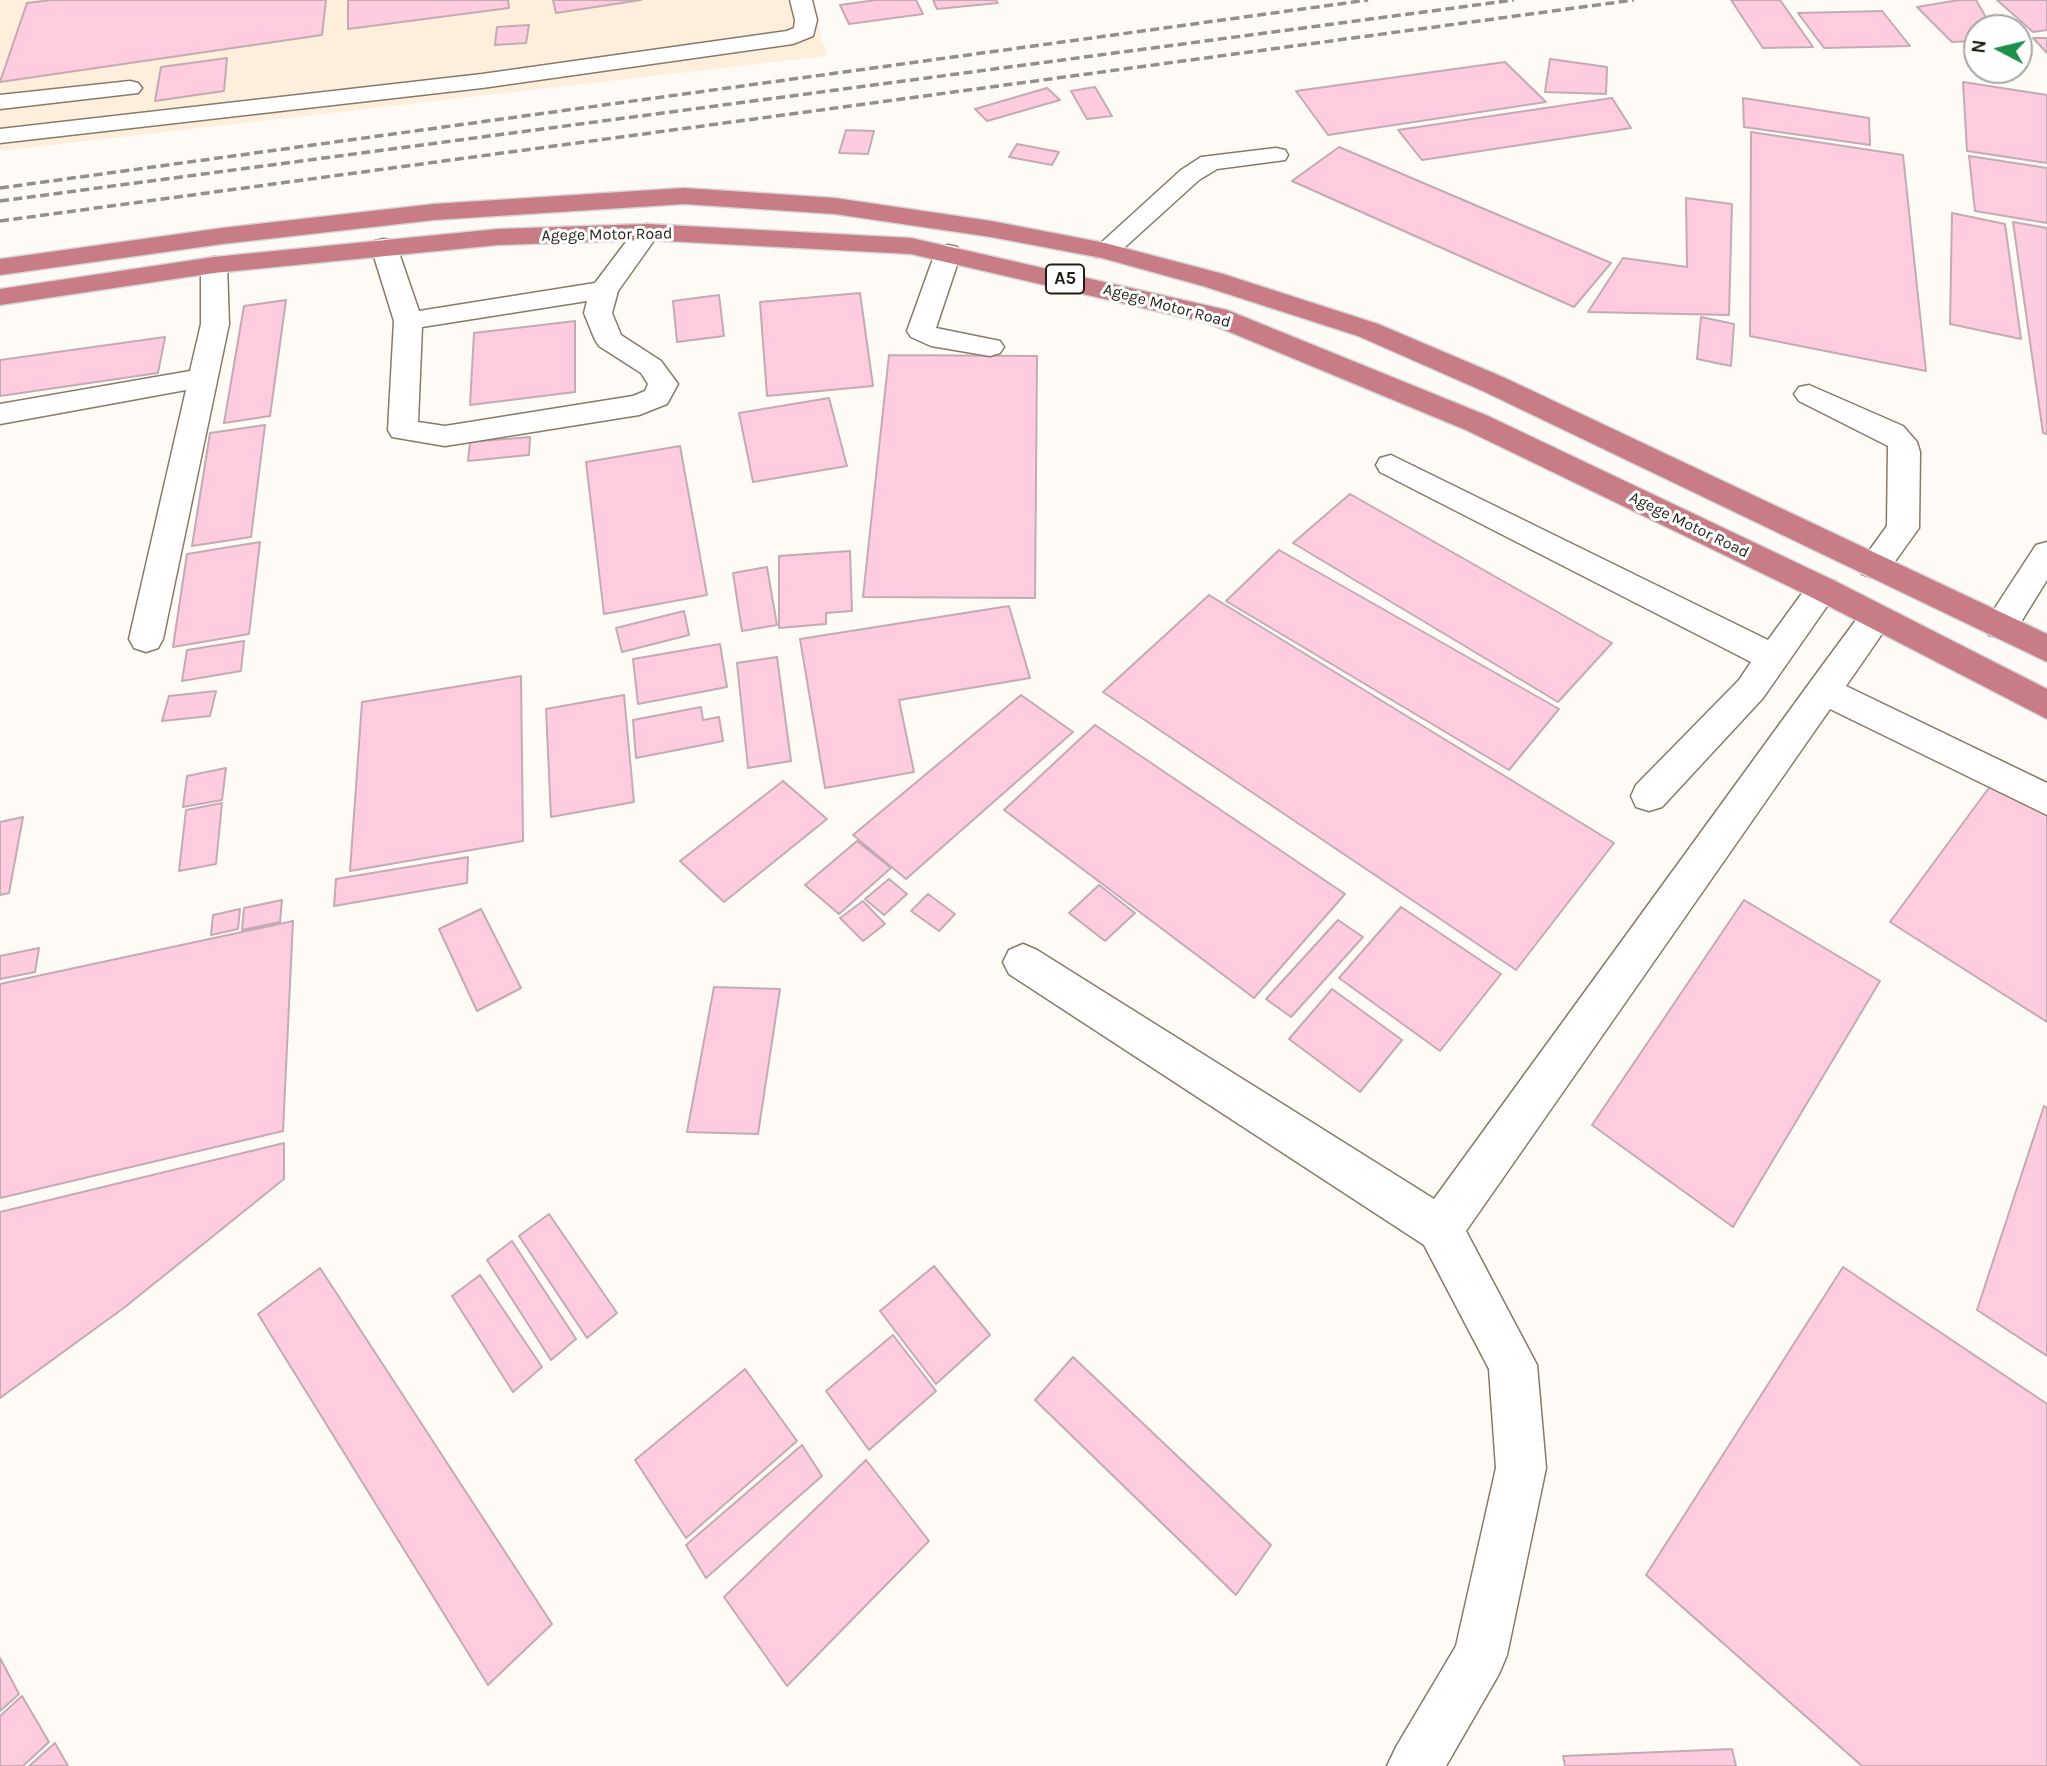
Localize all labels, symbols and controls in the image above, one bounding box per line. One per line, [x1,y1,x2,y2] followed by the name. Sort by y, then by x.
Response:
[1963,14,2033,84] north arrow
[1967,39,1991,55] text: N
[541,224,673,246] street label: Agege Motor Road
[1046,264,1084,293] road number: A5
[1101,280,1233,332] street label: Agege Motor Road
[1626,488,1752,562] street label: Agege Motor Road

